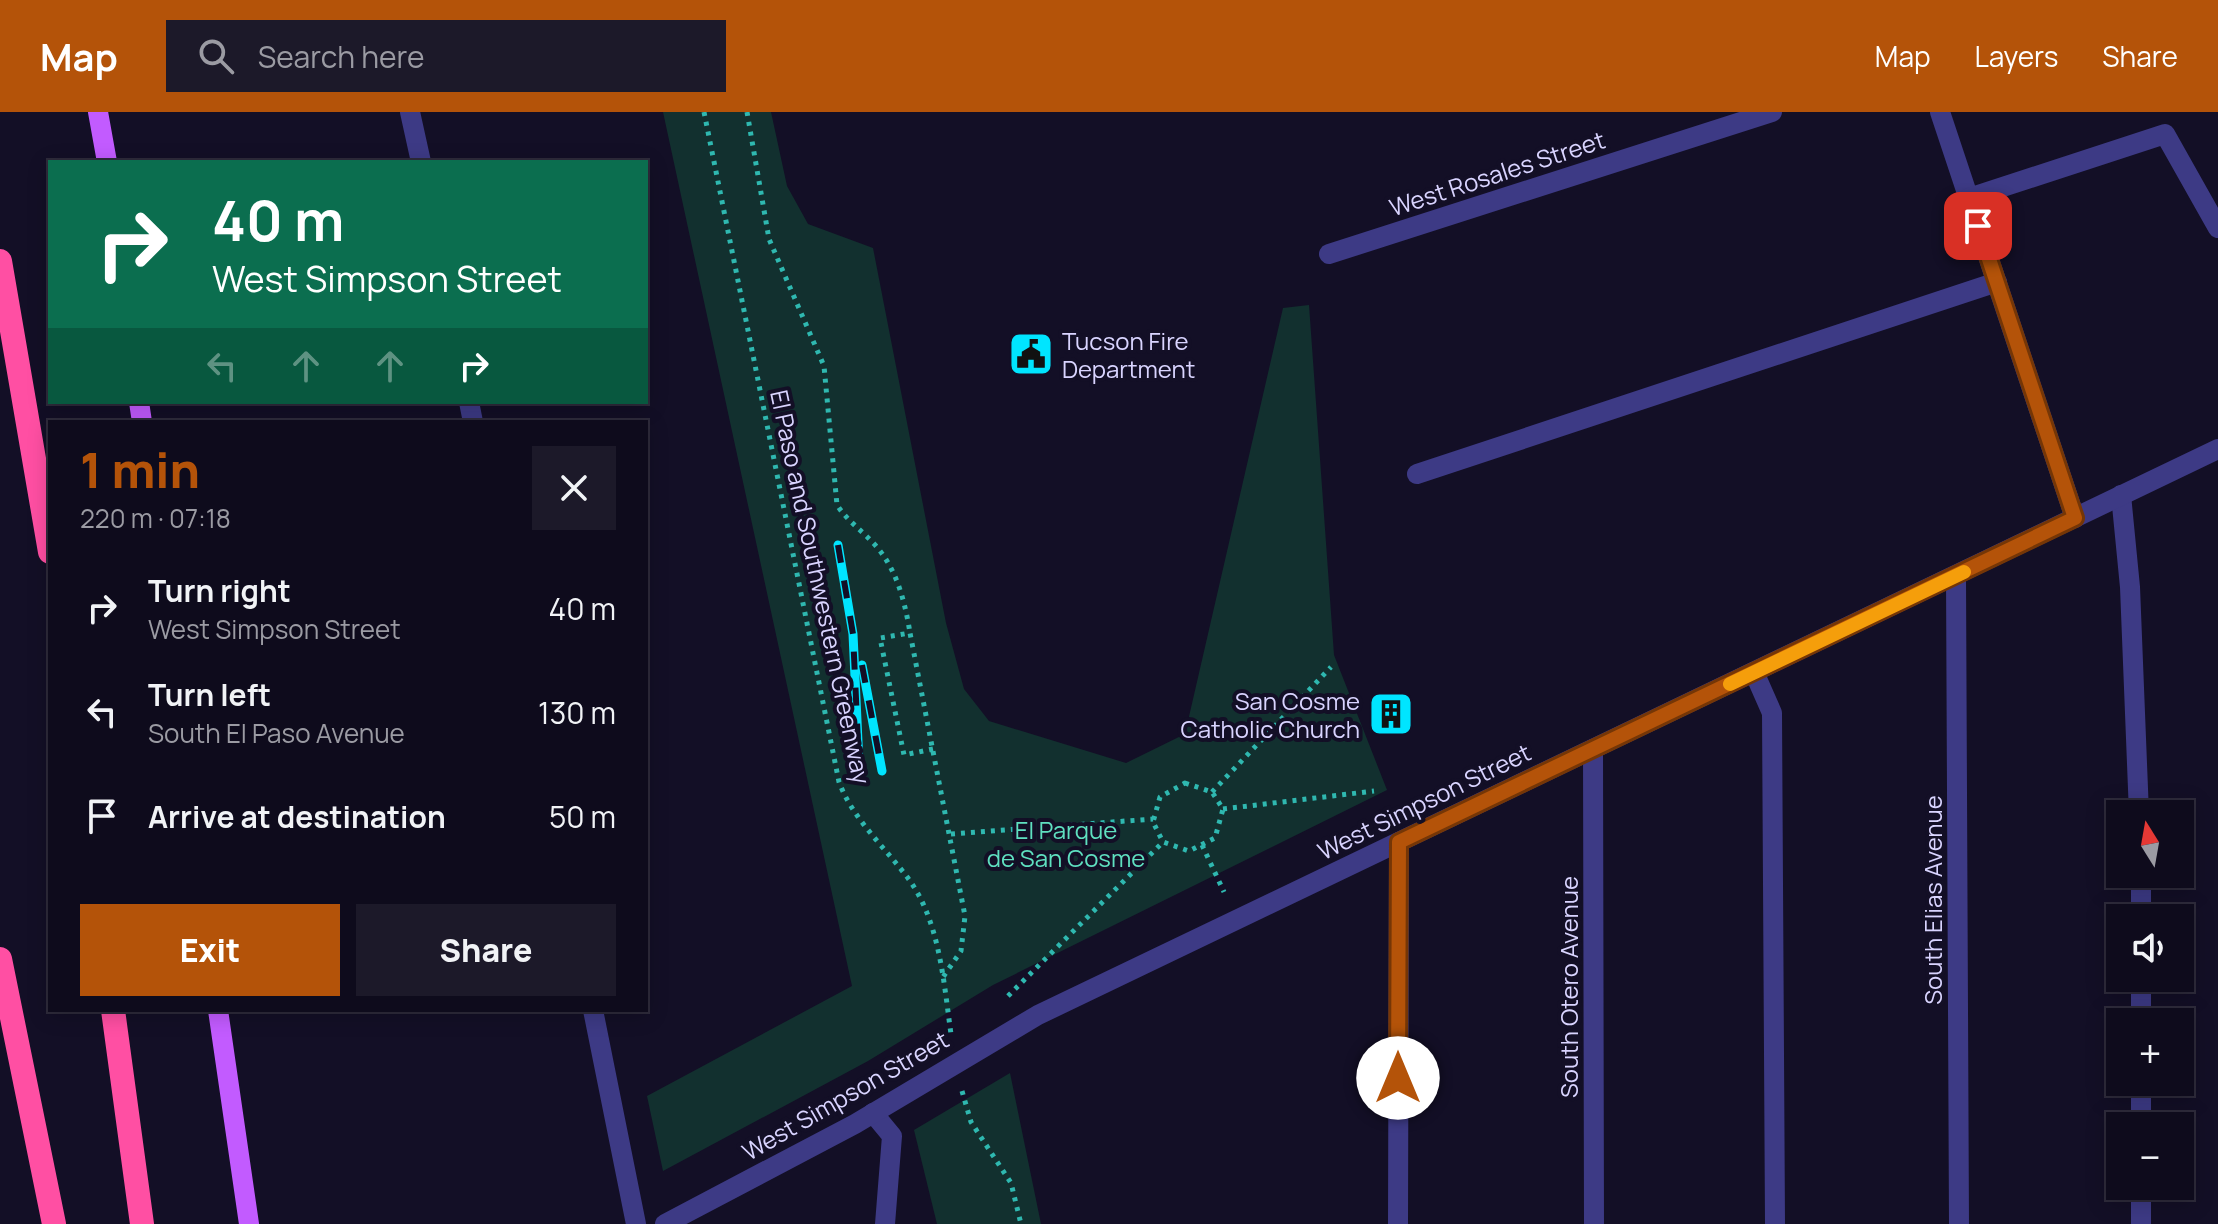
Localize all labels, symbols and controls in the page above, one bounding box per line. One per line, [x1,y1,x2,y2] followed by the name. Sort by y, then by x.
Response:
[166,20,726,92] search box
[40,30,118,82] text: Map
[194,34,238,78] icon: search
[258,36,425,77] text: Search here
[1875,37,1931,75] text: Map
[1975,37,2058,75] text: Layers
[2102,37,2178,75] text: Share
[1385,123,1609,223] street label: West Rosales Street
[212,181,344,258] text: 40 m
[80,192,184,296] icon: right
[1944,192,2012,260] pin
[1956,204,2000,248] icon: arrive
[212,254,562,303] text: West Simpson Street
[1062,324,1195,385] place label: Tucson Fire Department
[1007,330,1055,378] public building icon: Tucson Fire Department
[200,344,244,388] icon: left
[284,344,328,388] icon: ahead
[368,344,412,388] icon: ahead
[452,344,496,388] icon: right
[763,387,879,788] street label: El Paso and Southwestern Greenway
[80,437,200,502] text: 1 min
[532,446,616,530] button: close
[80,500,231,536] text: 220 m · 07:18
[148,570,291,611] text: Turn right
[80,586,124,630] icon: right
[549,588,616,629] text: 40 m
[148,611,401,647] text: West Simpson Street
[148,674,271,715] text: Turn left
[1181,684,1360,745] place label: San Cosme Catholic Church
[80,690,124,734] icon: left
[1367,690,1415,738] building icon: San Cosme Catholic Church
[538,692,616,733] text: 130 m
[148,715,405,751] text: South El Paso Avenue
[1312,735,1536,867] street label: West Simpson Street
[80,794,124,838] icon: arrive
[1916,795,1949,1005] street label: South Elias Avenue
[148,796,446,837] text: Arrive at destination
[549,796,616,837] text: 50 m
[2106,800,2194,888] north arrow
[2106,800,2194,1200] map controls
[987,813,1145,874] park label: El Parque de San Cosme
[1552,876,1585,1098] street label: South Otero Avenue
[80,904,340,996] button: Exit
[356,904,616,996] button: Share
[2106,904,2194,992] button: sound
[2106,1008,2194,1096] button: +
[736,1022,954,1168] street label: West Simpson Street
[1356,1036,1440,1120] position arrow
[2106,1112,2194,1200] button: −

